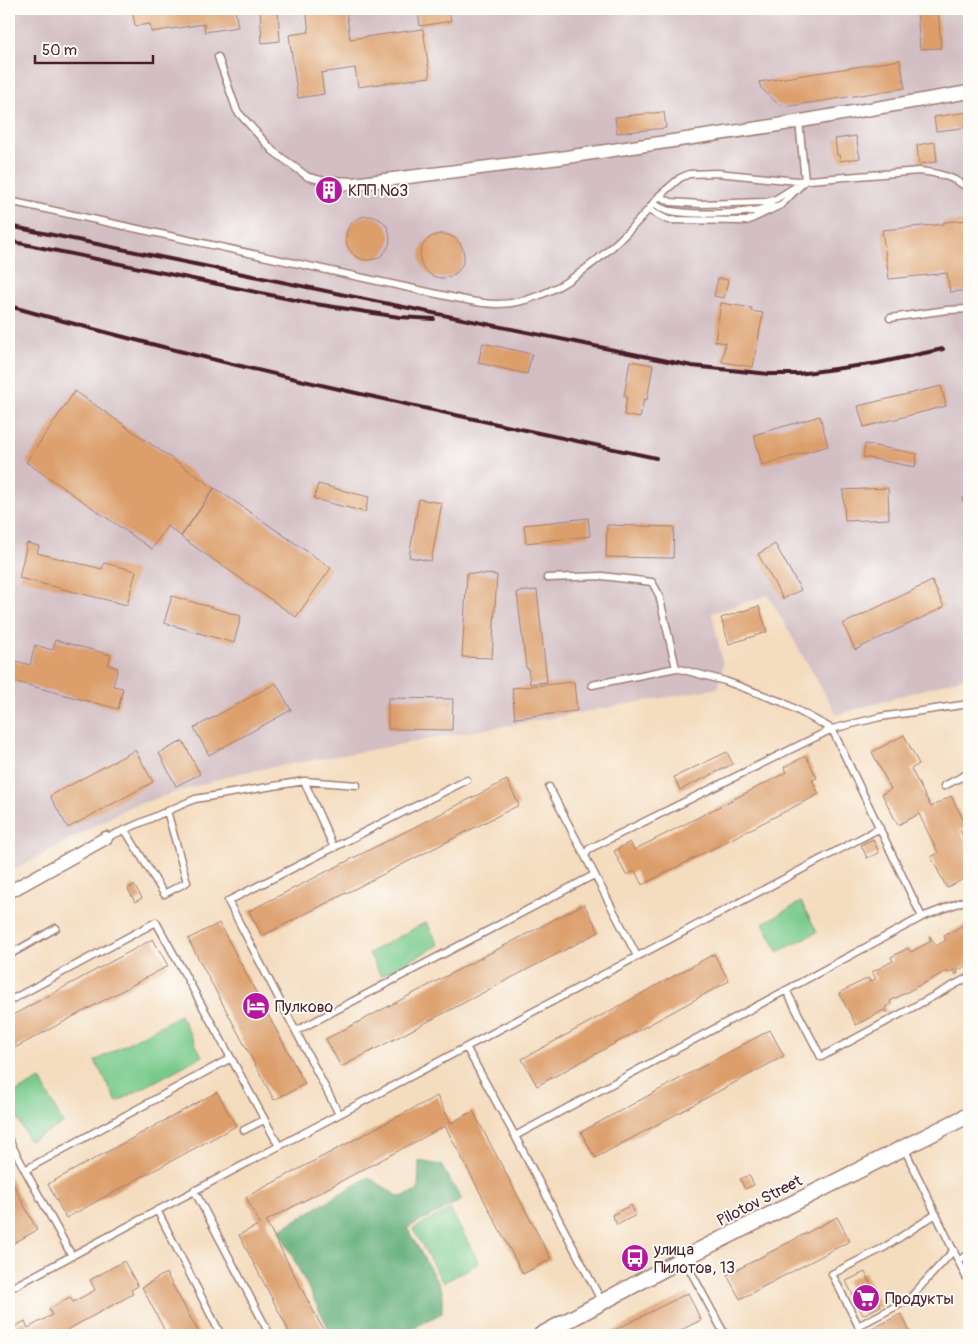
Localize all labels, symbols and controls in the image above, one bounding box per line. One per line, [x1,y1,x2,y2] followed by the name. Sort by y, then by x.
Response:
[35,32,152,64] scale bar
[42,41,77,60] text: 50 m
[314,175,344,205] building icon: КПП №3
[348,181,408,201] place label: КПП №3
[241,991,271,1021] hotel icon: Пулково
[275,997,334,1017] place label: Пулково
[713,1171,806,1231] street label: Pilotov Street
[653,1240,735,1278] place label: улица Пилотов, 13
[620,1243,650,1273] bus stop icon: улица Пилотов, 13
[851,1283,881,1313] supermarket icon: Продукты
[885,1289,954,1309] place label: Продукты

